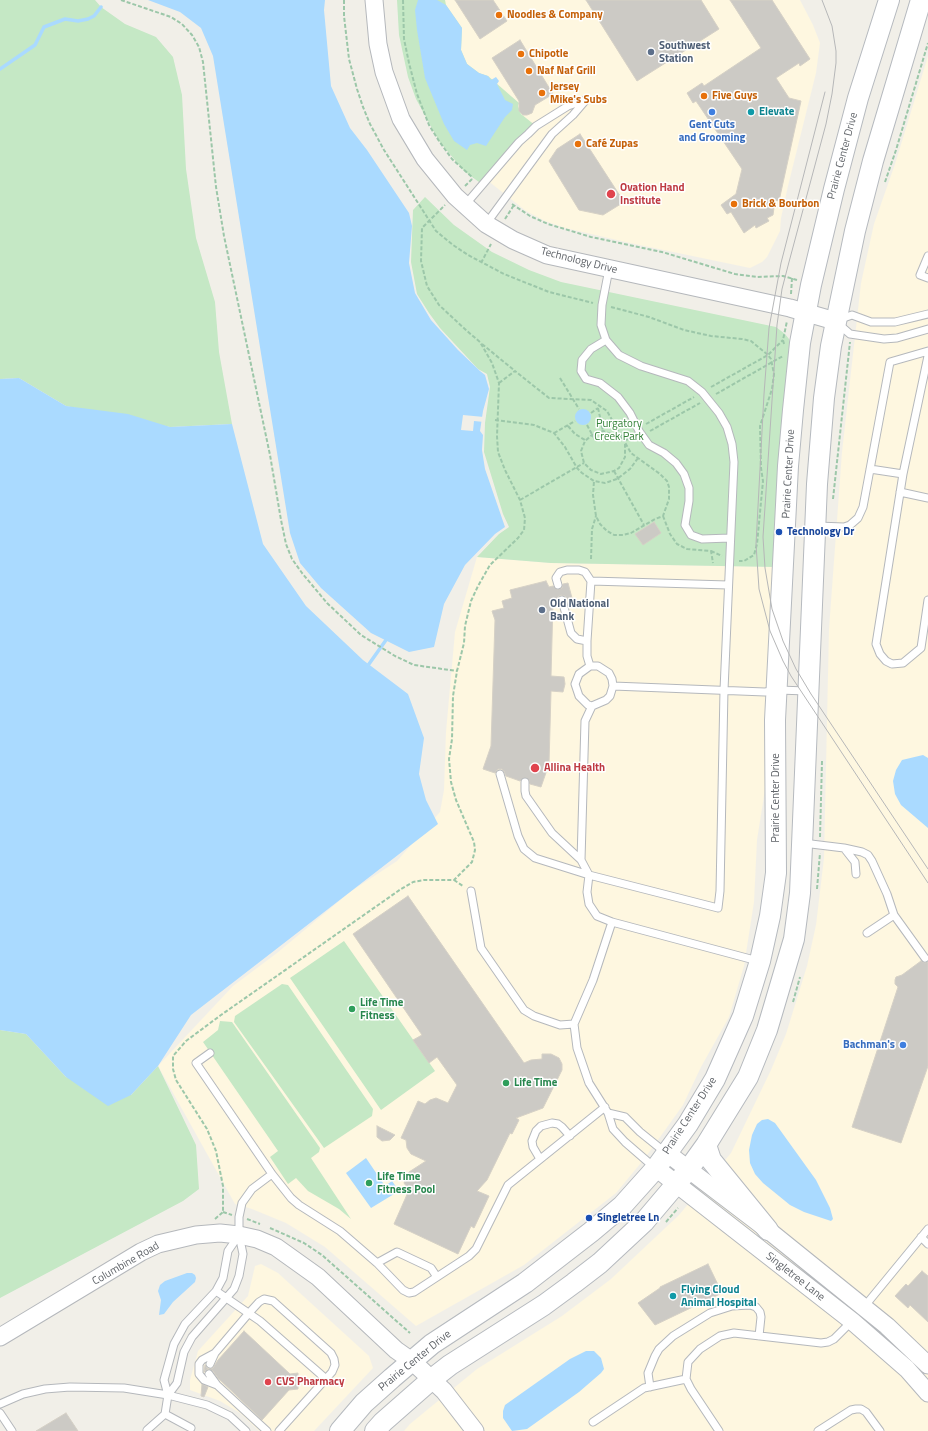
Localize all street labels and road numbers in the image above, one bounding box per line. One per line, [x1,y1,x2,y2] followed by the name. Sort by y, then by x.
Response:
[825,111,861,201] street label: Prairie Center Drive
[539,245,619,277] street label: Technology Drive
[780,429,798,519] street label: Prairie Center Drive
[769,753,783,843] street label: Prairie Center Drive
[660,1075,720,1157] street label: Prairie Center Drive
[90,1239,162,1289] street label: Columbine Road
[763,1250,827,1304] street label: Singletree Lane
[376,1328,454,1394] street label: Prairie Center Drive

